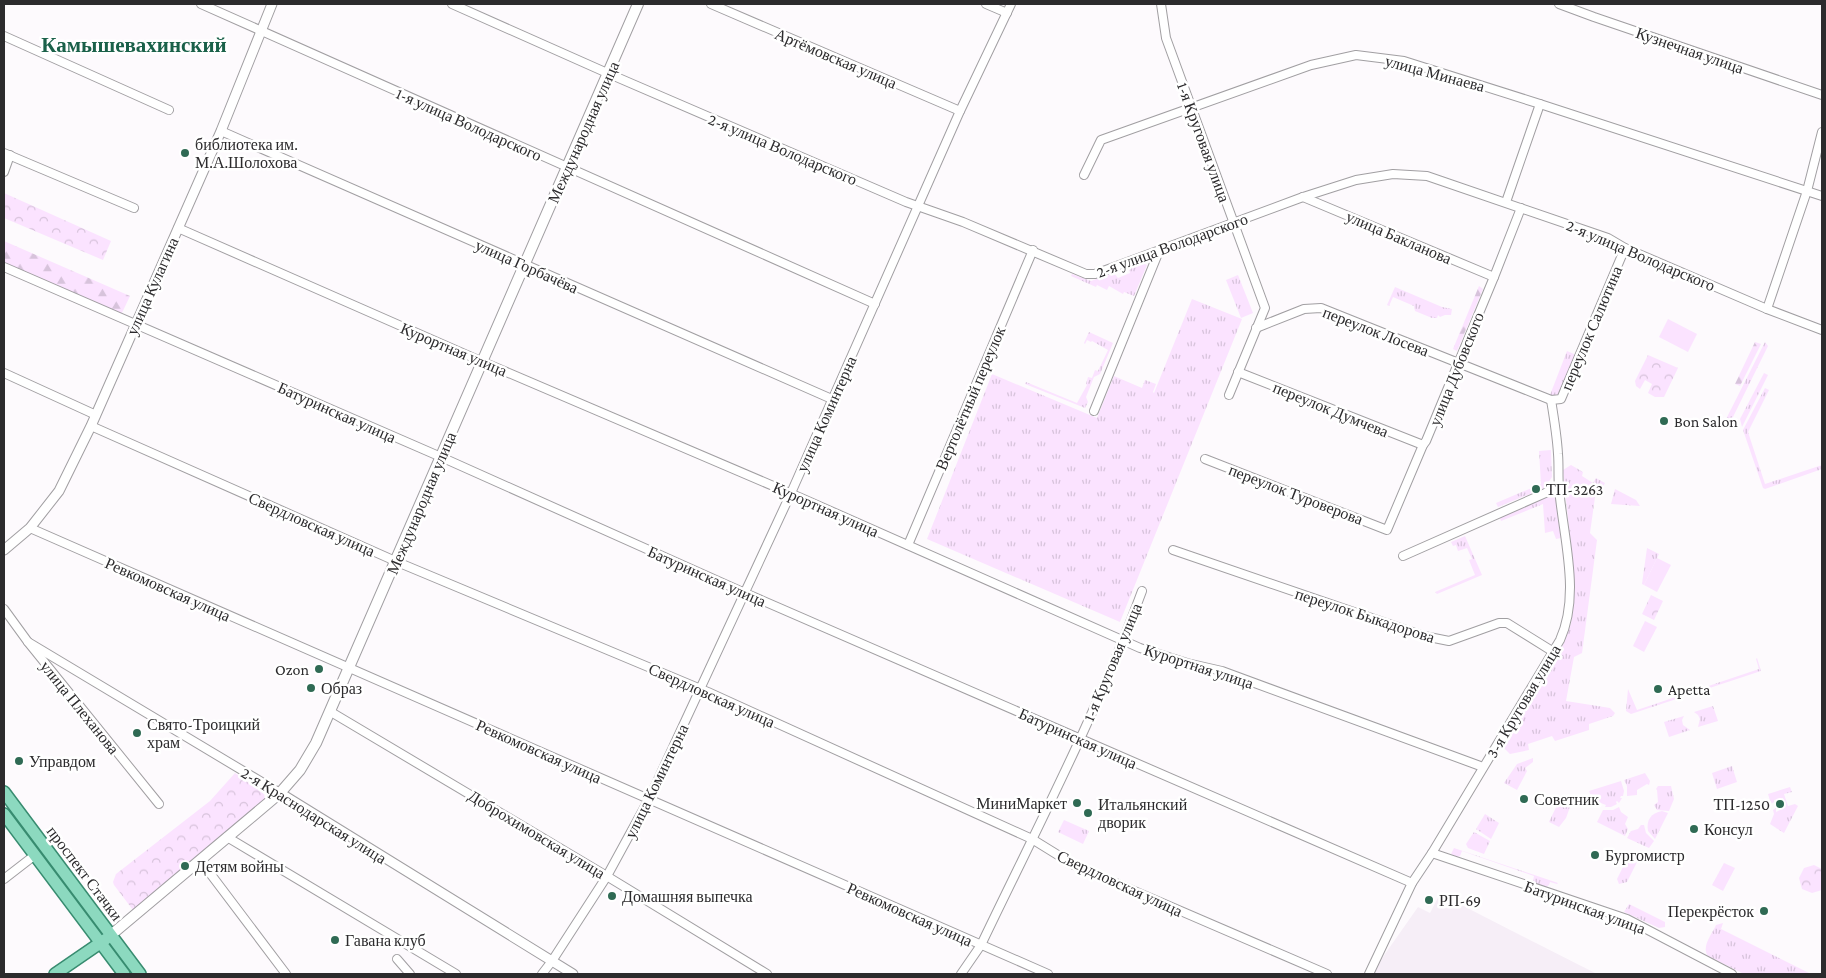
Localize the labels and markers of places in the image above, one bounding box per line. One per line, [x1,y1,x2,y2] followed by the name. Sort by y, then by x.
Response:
[195,136,298,171] place label: библиотека им. М.А.Шолохова
[179,147,191,159] marker: библиотека им. М.А.Шолохова
[1674,413,1738,430] place label: Bon Salon
[1658,415,1670,427] marker: Bon Salon
[1546,481,1603,498] place label: ТП-3263
[1530,483,1542,495] marker: ТП-3263
[275,661,309,678] place label: Ozon
[313,663,325,675] marker: Ozon
[321,680,362,698] place label: Образ
[1668,681,1711,699] place label: Apetta
[305,682,317,694] marker: Образ
[1652,683,1664,695] marker: Apetta
[147,716,261,752] place label: Свято-Троицкий храм
[131,727,143,739] marker: Свято-Троицкий храм
[29,753,96,771] place label: Управдом
[13,755,25,767] marker: Управдом
[1534,791,1599,808] place label: Советник
[1518,793,1530,805] marker: Советник
[976,795,1067,813] place label: МиниМаркет
[1098,796,1188,832] place label: Итальянский дворик
[1714,796,1770,813] place label: ТП-1250
[1071,797,1083,809] marker: МиниМаркет
[1774,798,1786,810] marker: ТП-1250
[1082,807,1094,819] marker: Итальянский дворик
[1704,821,1753,839] place label: Консул
[1688,823,1700,835] marker: Консул
[1605,847,1685,865] place label: Бургомистр
[1589,849,1601,861] marker: Бургомистр
[195,858,284,876] place label: Детям войны
[179,860,191,872] marker: Детям войны
[622,888,753,906] place label: Домашняя выпечка
[606,890,618,902] marker: Домашняя выпечка
[1439,892,1481,909] place label: РП-69
[1423,894,1435,906] marker: РП-69
[1668,903,1754,921] place label: Перекрёсток
[1758,905,1770,917] marker: Перекрёсток
[345,932,426,950] place label: Гавана клуб
[329,934,341,946] marker: Гавана клуб

